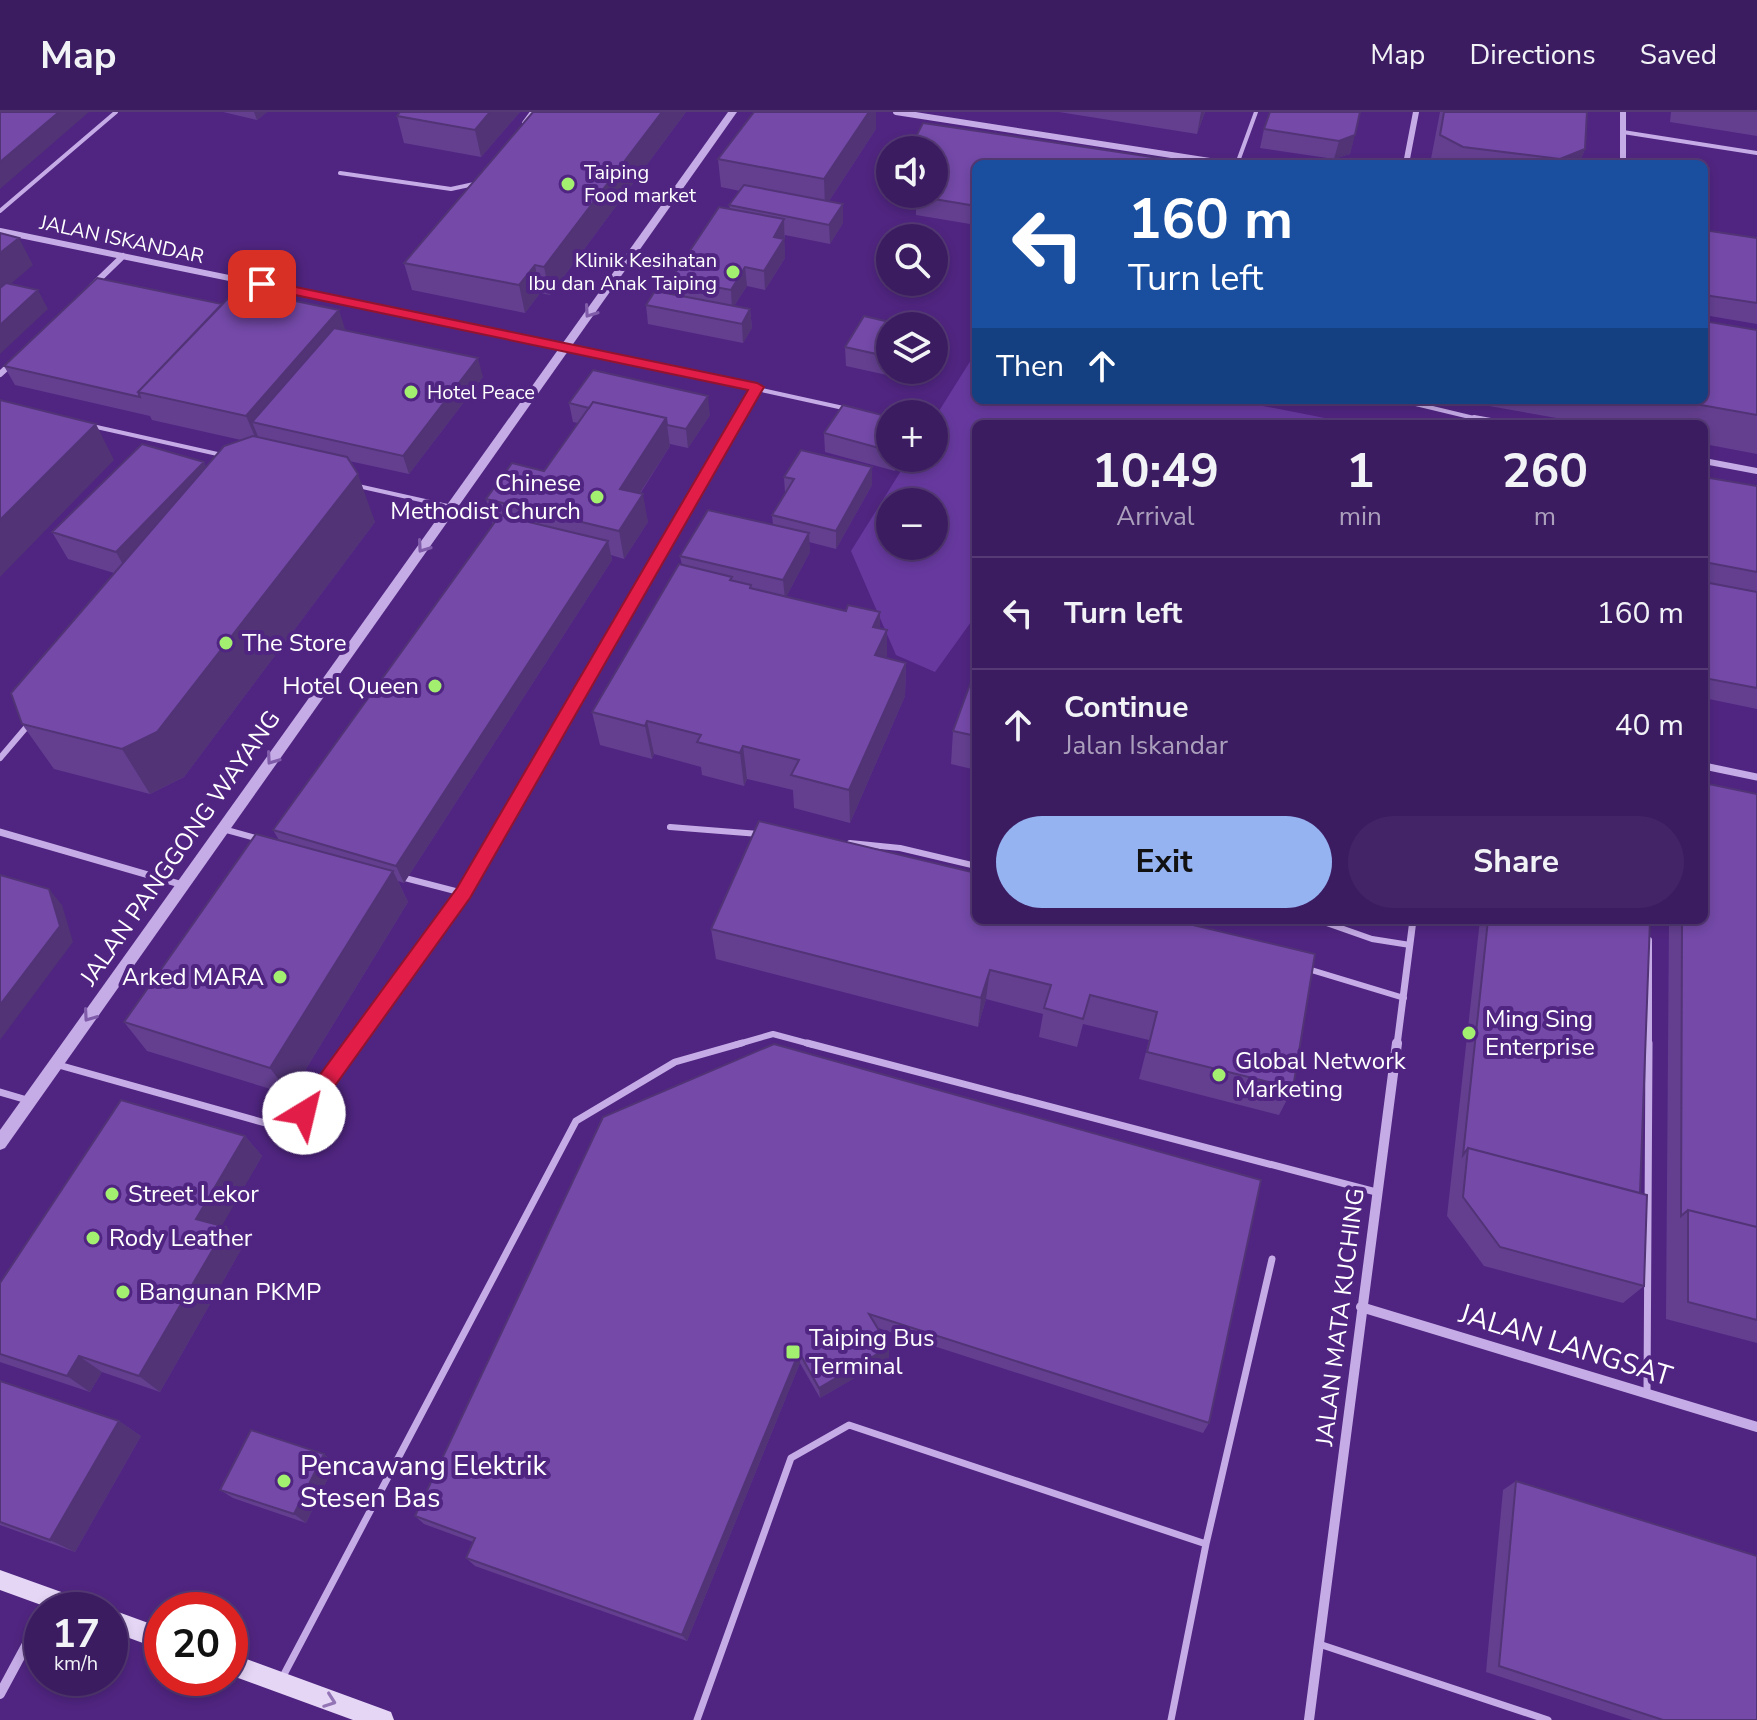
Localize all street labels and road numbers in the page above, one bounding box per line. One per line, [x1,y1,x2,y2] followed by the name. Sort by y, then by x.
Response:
[36,209,207,270] street label: JALAN ISKANDAR
[72,704,287,993] street label: JALAN PANGGONG WAYANG
[1308,1186,1372,1449] street label: JALAN MATA KUCHING
[1454,1294,1677,1395] street label: JALAN LANGSAT

